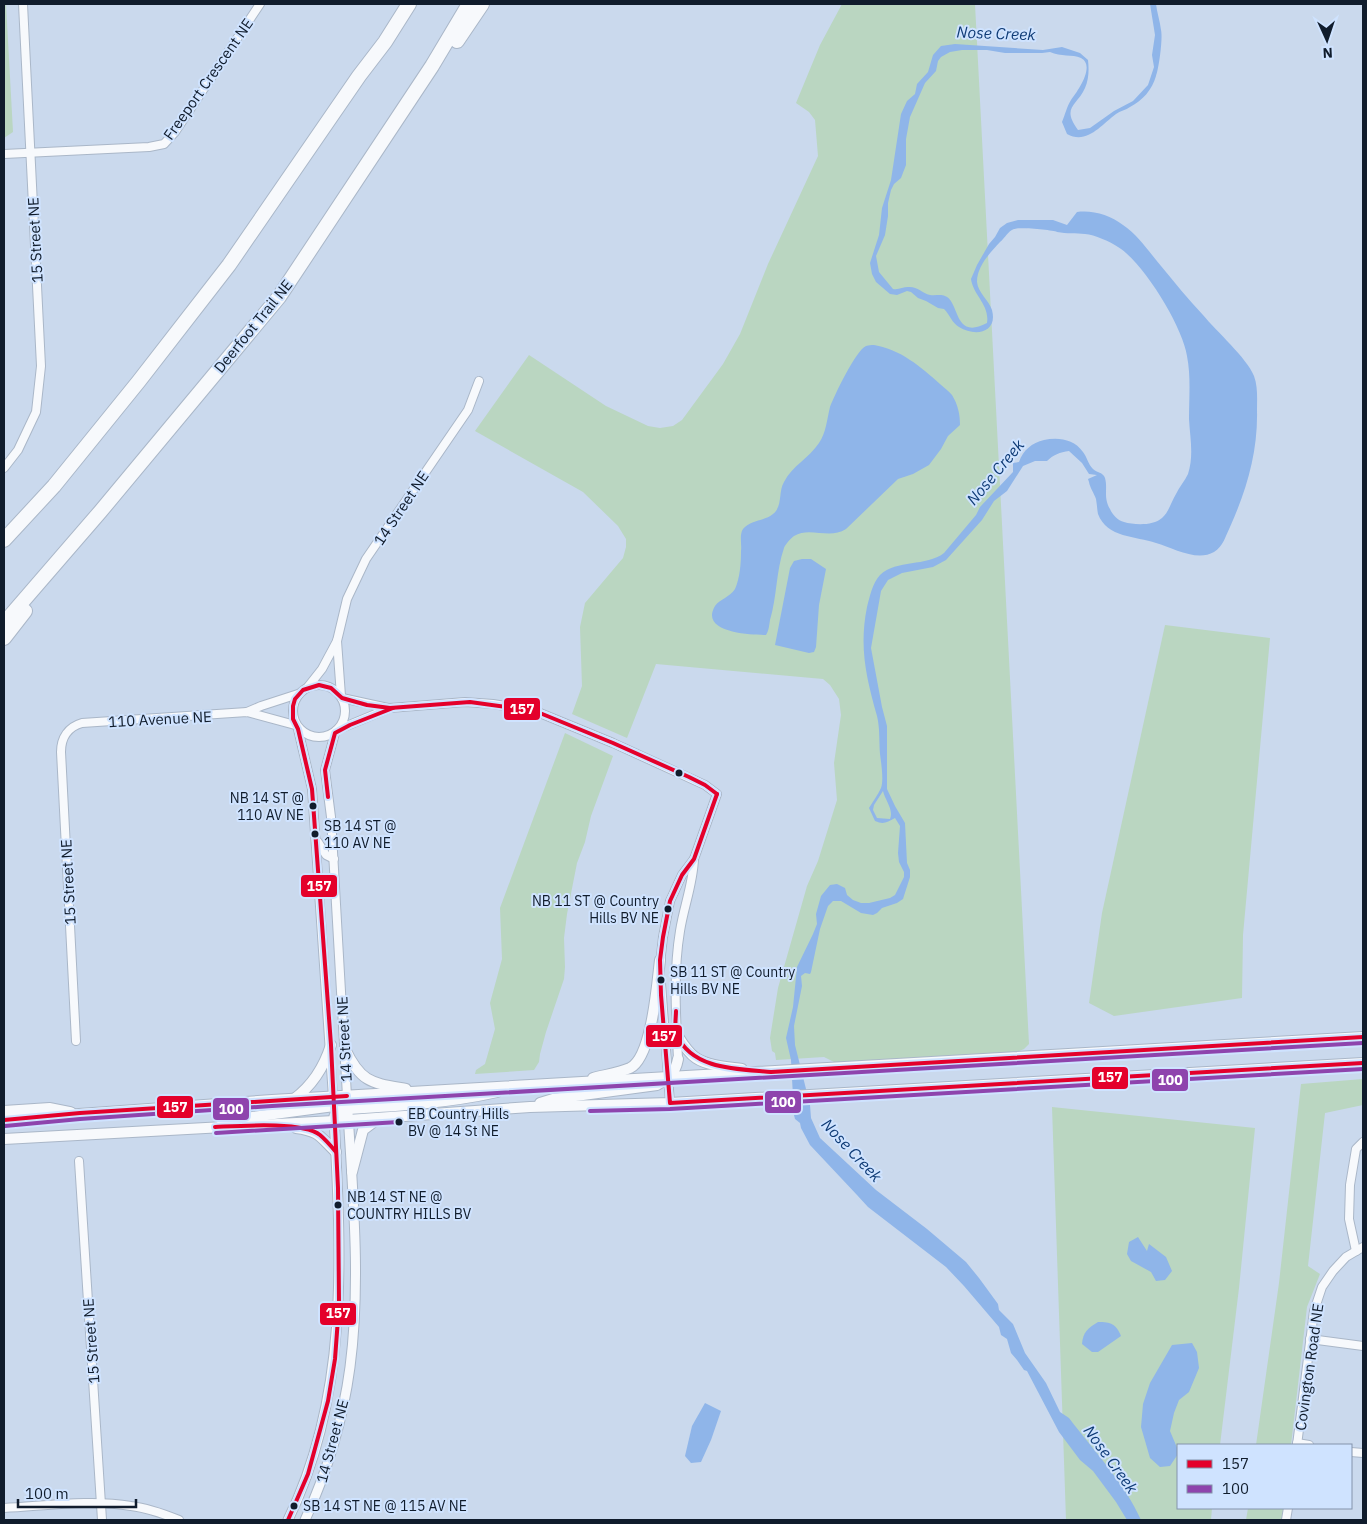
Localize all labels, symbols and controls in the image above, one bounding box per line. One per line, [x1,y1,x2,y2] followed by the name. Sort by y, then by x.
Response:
[159,15,257,143] street label: Freeport Crescent NE
[1302,15,1352,65] north arrow
[956,22,1037,44] water label: Nose Creek
[1322,44,1333,62] text: N
[23,197,47,283] street label: 15 Street NE
[210,275,296,377] street label: Deerfoot Trail NE
[962,435,1029,509] water label: Nose Creek
[369,467,433,549] street label: 14 Street NE
[503,697,541,721] line badge: 157
[509,700,535,718] text: 157
[108,707,212,731] street label: 110 Avenue NE
[674,768,684,778] unlabelled marker
[230,789,304,824] place label: NB 14 ST @ 110 AV NE
[308,801,318,811] marker: NB 14 ST @ 110 AV NE
[324,817,396,852] place label: SB 14 ST @ 110 AV NE
[310,829,320,839] marker: SB 14 ST @ 110 AV NE
[56,839,80,925] street label: 15 Street NE
[300,874,338,898] line badge: 157
[306,877,332,895] text: 157
[532,892,659,927] place label: NB 11 ST @ Country Hills BV NE
[663,904,673,914] marker: NB 11 ST @ Country Hills BV NE
[670,963,795,998] place label: SB 11 ST @ Country Hills BV NE
[656,975,666,985] marker: SB 11 ST @ Country Hills BV NE
[332,996,356,1082] street label: 14 Street NE
[645,1024,683,1048] line badge: 157
[651,1027,677,1045] text: 157
[1091,1066,1129,1090] line badge: 157
[1097,1068,1123,1086] text: 157
[1151,1068,1189,1092] line badge: 100
[1157,1071,1183,1089] text: 100
[764,1090,802,1114] line badge: 100
[770,1093,796,1111] text: 100
[156,1095,194,1119] line badge: 157
[212,1097,250,1121] line badge: 100
[162,1098,188,1116] text: 157
[218,1100,244,1118] text: 100
[408,1105,509,1140] place label: EB Country Hills BV @ 14 St NE
[818,1114,887,1186] water label: Nose Creek
[394,1117,404,1127] marker: EB Country Hills BV @ 14 St NE
[347,1188,472,1223] place label: NB 14 ST NE @ COUNTRY HILLS BV
[333,1200,343,1210] marker: NB 14 ST NE @ COUNTRY HILLS BV
[79,1298,103,1384] street label: 15 Street NE
[319,1302,357,1326] line badge: 157
[1291,1302,1327,1432] street label: Covington Road NE
[325,1304,351,1322] text: 157
[312,1397,352,1485] street label: 14 Street NE
[1080,1421,1143,1498] water label: Nose Creek
[1177,1444,1352,1509] legend
[1222,1454,1249,1473] text: 157
[18,1476,135,1508] scale bar
[1222,1479,1249,1498] text: 100
[25,1484,69,1503] text: 100 m
[303,1497,467,1515] place label: SB 14 ST NE @ 115 AV NE
[289,1501,299,1511] marker: SB 14 ST NE @ 115 AV NE

